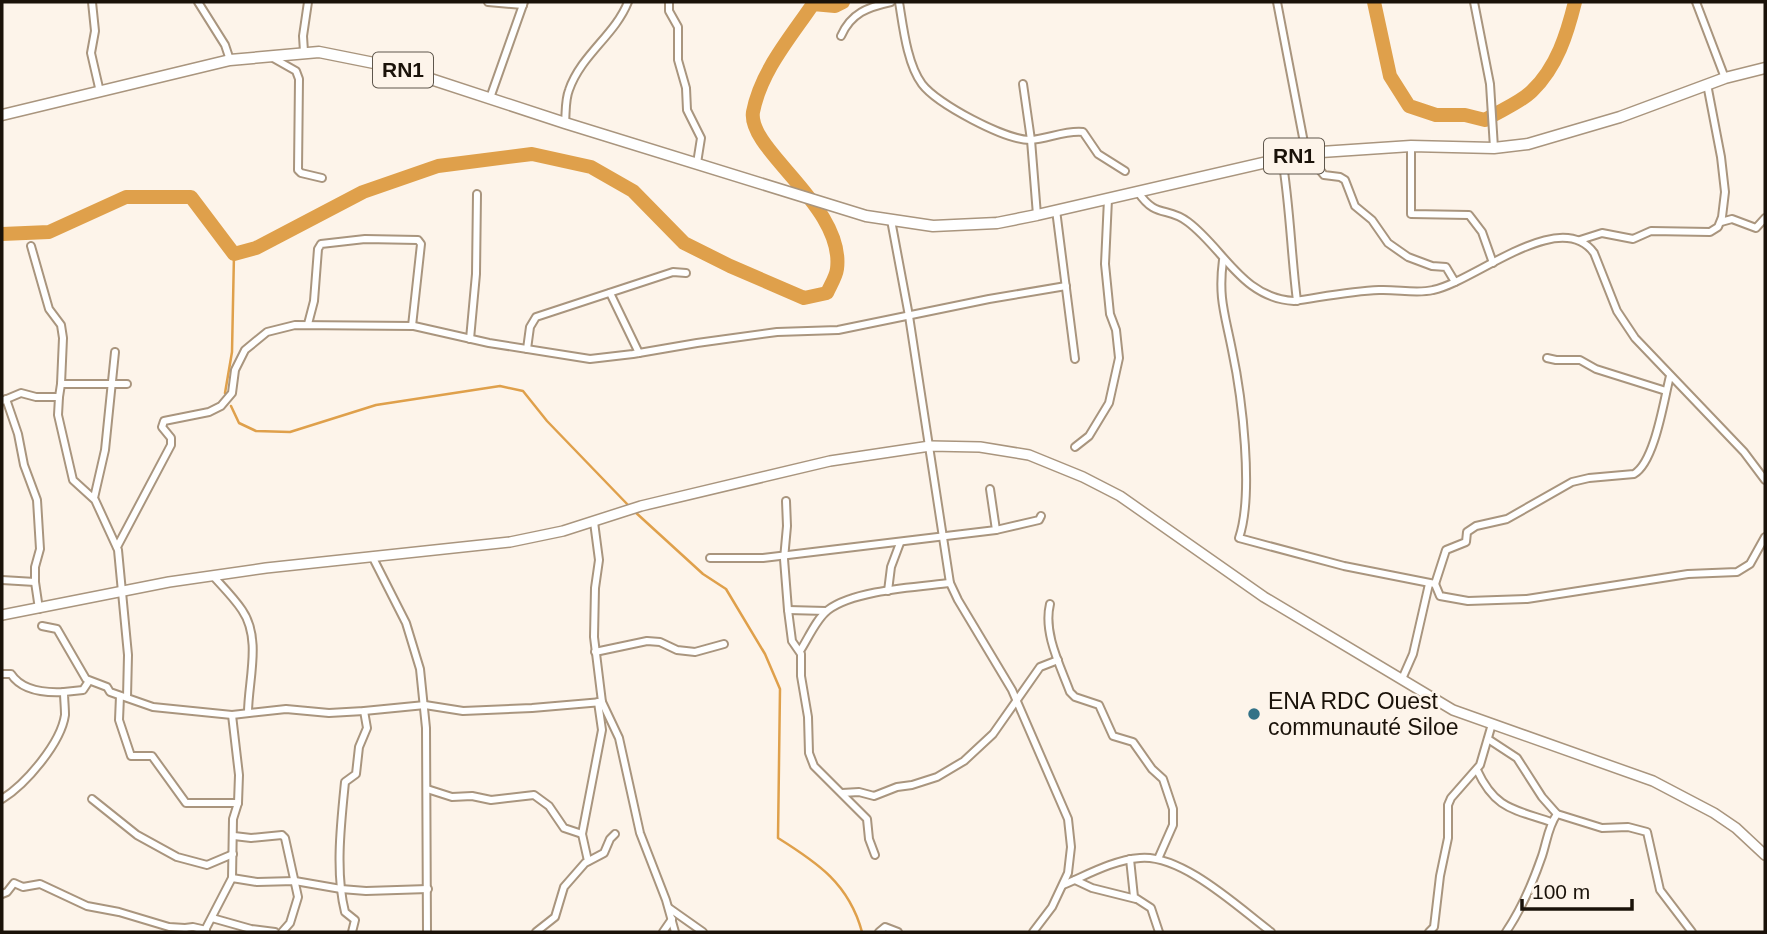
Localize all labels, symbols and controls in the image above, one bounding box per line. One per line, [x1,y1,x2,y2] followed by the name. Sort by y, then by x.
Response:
[373,52,433,88] road number: RN1
[1264,138,1324,174] road number: RN1
[1268,688,1459,740] place label: ENA RDC Ouest communauté Siloe
[1246,706,1262,722] marker: ENA RDC Ouest communauté Siloe
[1522,867,1632,911] scale bar
[1532,880,1590,903] text: 100 m

